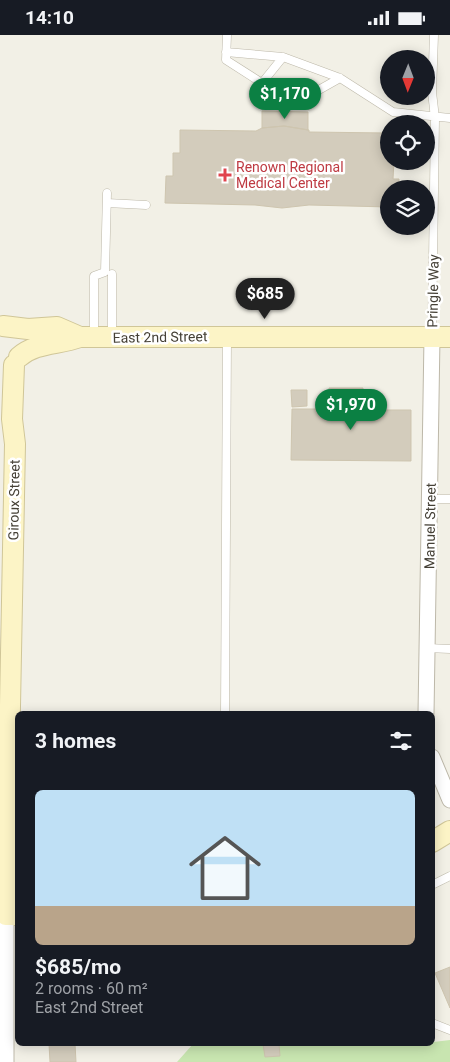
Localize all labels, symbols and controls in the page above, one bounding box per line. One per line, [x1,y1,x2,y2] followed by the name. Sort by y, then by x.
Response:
[25,6,74,29] text: 14:10
[380,50,435,105] north arrow
[380,50,435,235] map controls
[244,77,326,120] pin: $1,170
[260,84,310,103] text: $1,170
[380,115,435,170] button: locate
[236,159,344,191] place label: Renown Regional Medical Center
[218,168,232,182] marker: Renown Regional Medical Center
[380,180,435,235] button: layers
[424,254,442,328] street label: Pringle Way
[235,277,295,320] pin: $685
[247,284,283,303] text: $685
[112,328,208,346] street label: East 2nd Street
[310,389,392,431] pin: $1,970
[326,395,376,414] text: $1,970
[5,459,23,540] street label: Giroux Street
[421,482,439,569] street label: Manuel Street
[387,727,415,755] icon: filters
[35,729,116,753] text: 3 homes
[180,823,270,913] icon: home
[35,955,121,979] text: $685/mo
[35,979,148,998] text: 2 rooms · 60 m²
[35,998,143,1017] text: East 2nd Street

